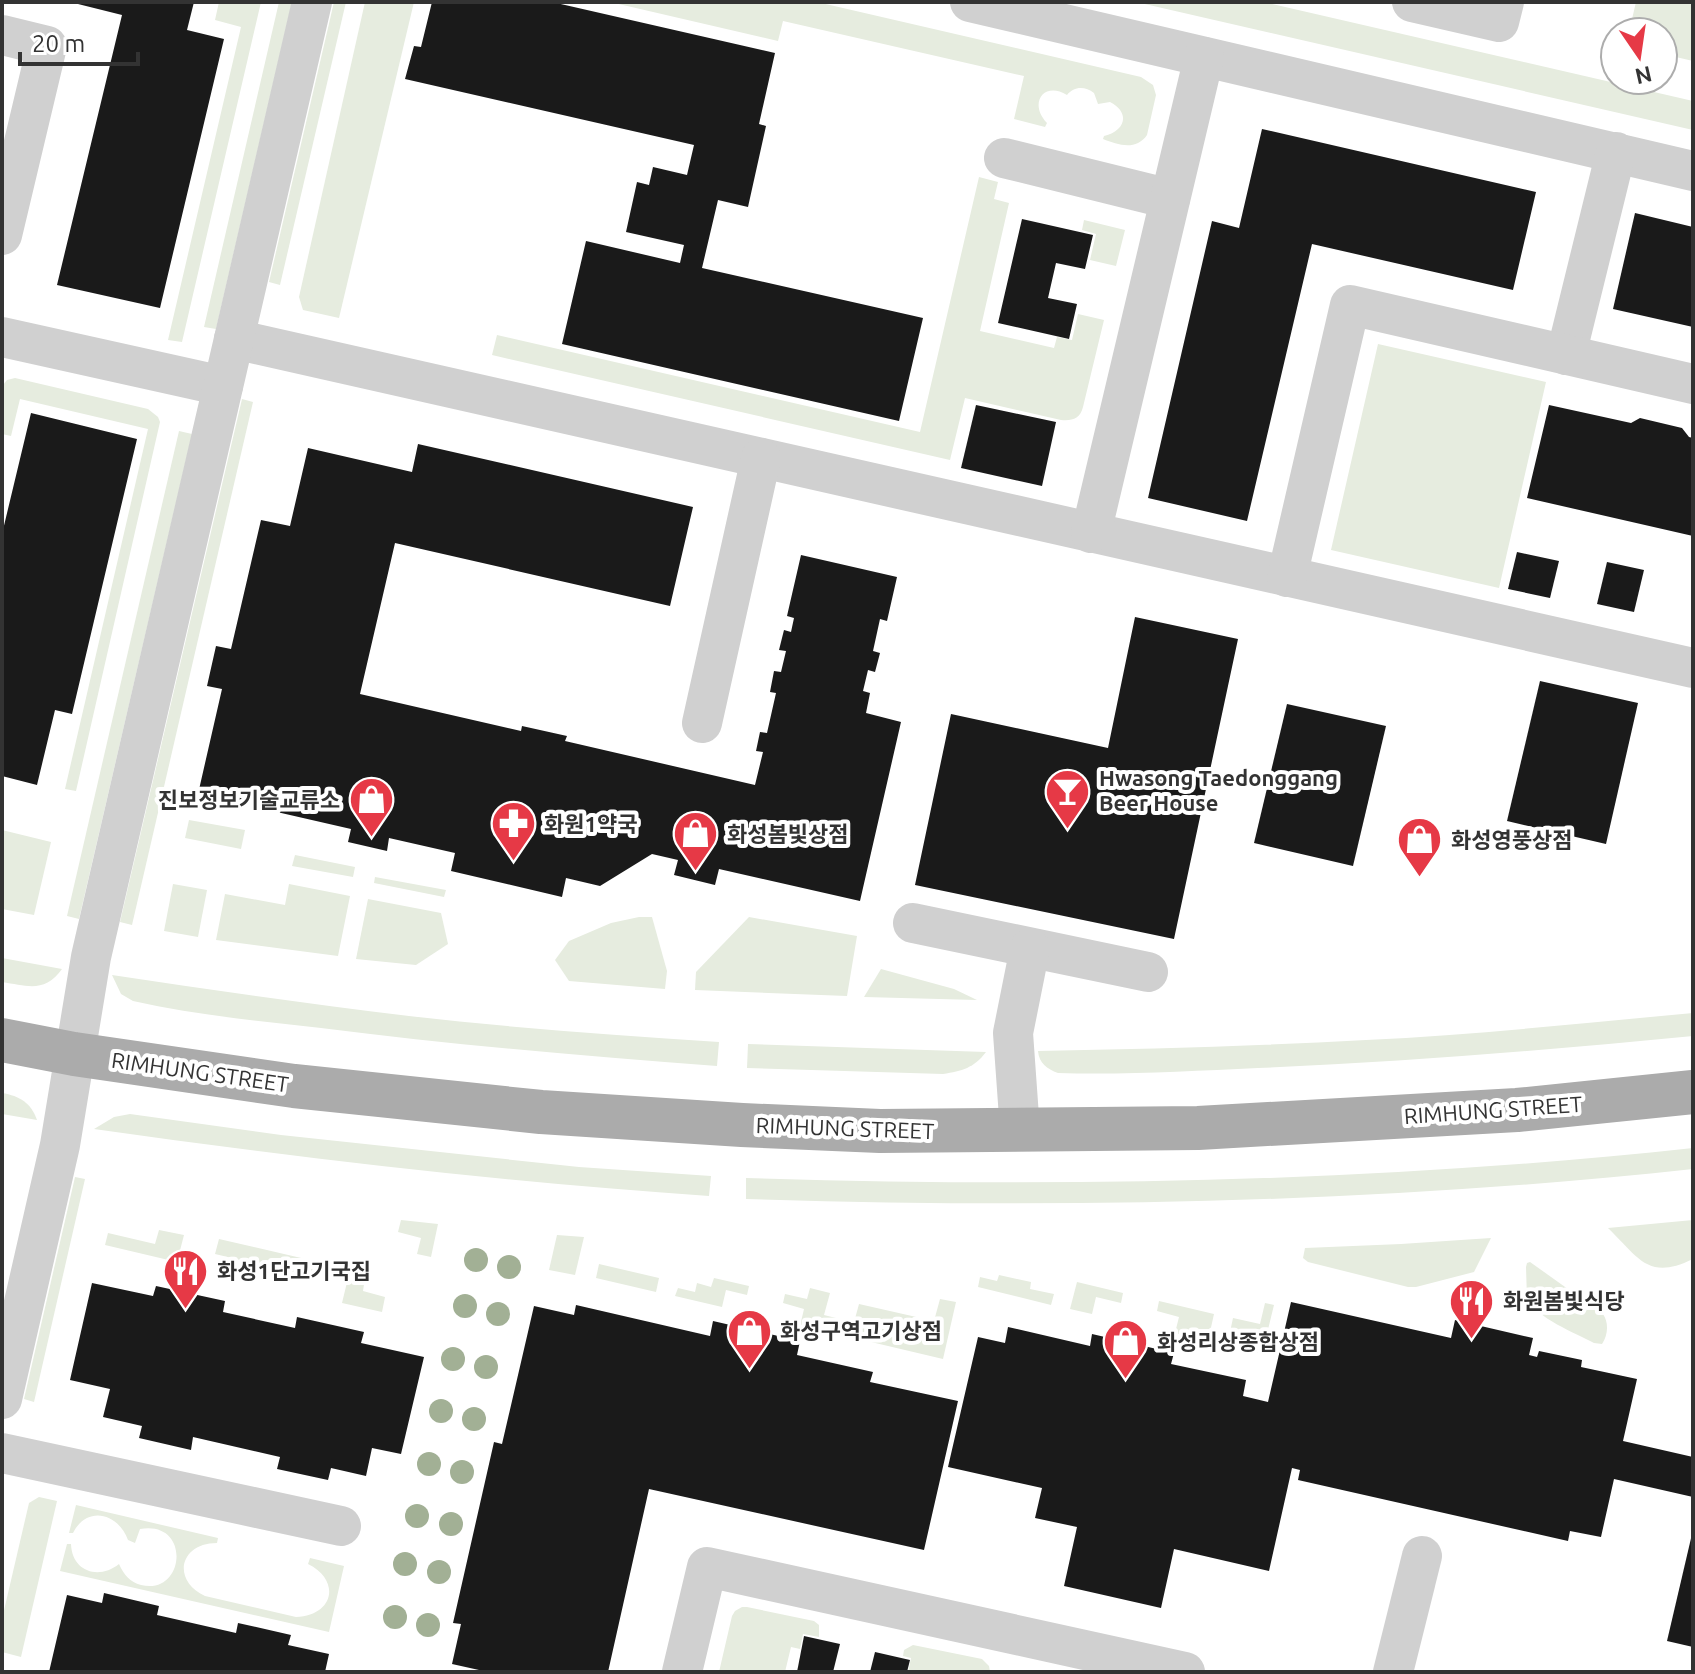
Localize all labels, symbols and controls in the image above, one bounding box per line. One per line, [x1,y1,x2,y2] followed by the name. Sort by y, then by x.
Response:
[20,16,138,66] scale bar
[1599,16,1679,96] north arrow
[32,30,85,57] text: 20 m
[1633,62,1654,90] text: N
[1099,765,1338,815] place label: Hwasong Taedonggang Beer House
[1044,767,1092,830] bar icon: Hwasong Taedonggang Beer House
[347,776,395,839] shop icon: 진보정보기술교류소
[158,787,340,812] place label: 진보정보기술교류소
[489,800,537,863] pharmacy icon: 화원1약국
[672,810,720,873] shop icon: 화성봄빛상점
[544,811,637,836] place label: 화원1약국
[1396,816,1444,879] shop icon: 화성영풍상점
[727,821,848,846] place label: 화성봄빛상점
[1451,827,1572,852] place label: 화성영풍상점
[110,1047,290,1096] street label: RIMHUNG STREET
[1403,1091,1583,1128] street label: RIMHUNG STREET
[755,1112,935,1143] street label: RIMHUNG STREET
[162,1247,210,1310] restaurant icon: 화성1단고기국집
[217,1258,371,1283] place label: 화성1단고기국집
[1448,1277,1496,1340] restaurant icon: 화원봄빛식당
[1503,1288,1624,1313] place label: 화원봄빛식당
[725,1307,773,1370] shop icon: 화성구역고기상점
[780,1318,942,1343] place label: 화성구역고기상점
[1102,1318,1150,1381] shop icon: 화성리상종합상점
[1157,1329,1319,1354] place label: 화성리상종합상점

